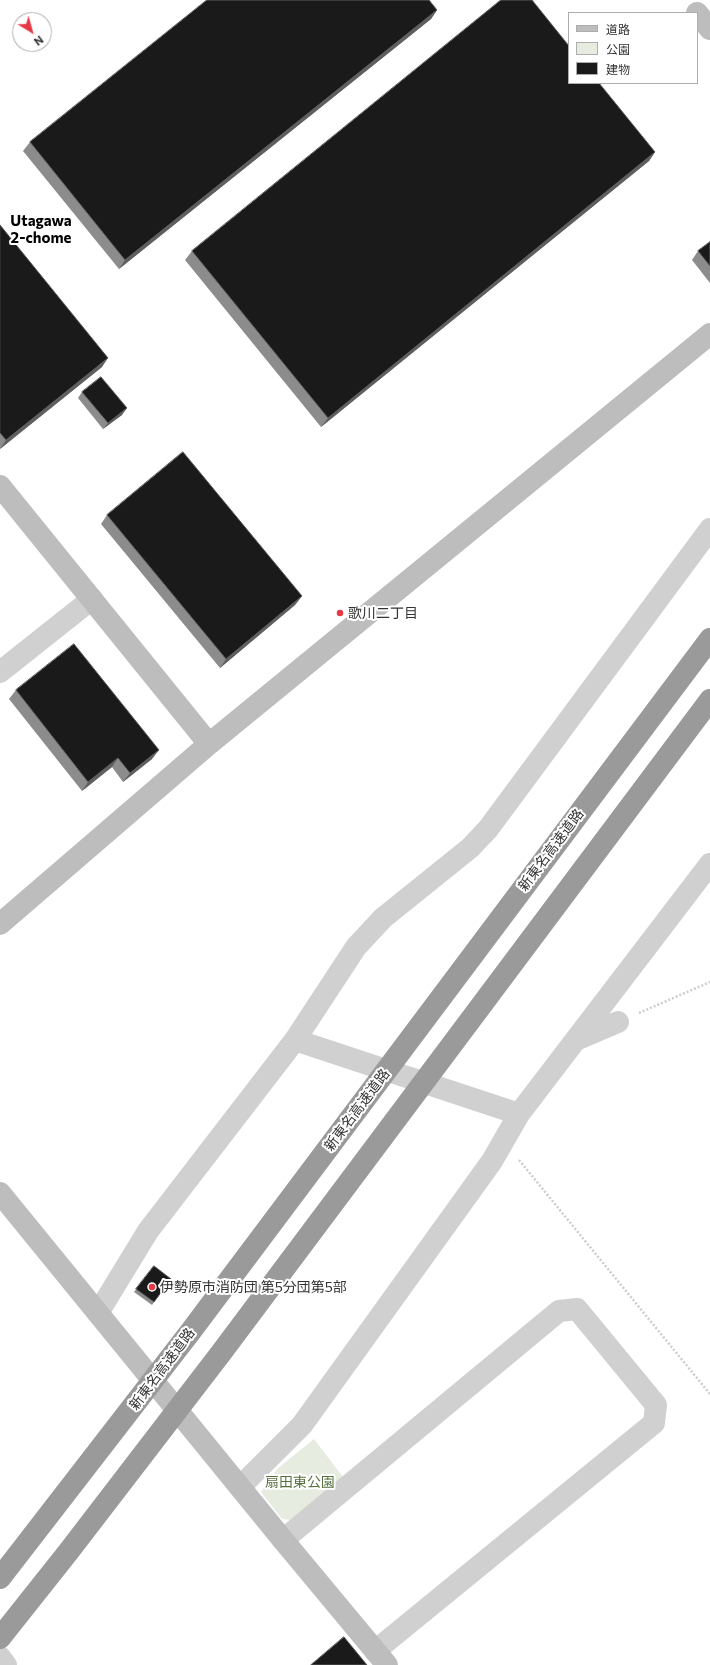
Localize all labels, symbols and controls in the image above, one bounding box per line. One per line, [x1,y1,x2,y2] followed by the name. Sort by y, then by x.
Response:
[12,12,52,52] north arrow
[568,12,698,84] legend
[606,22,630,36] text: 道路
[32,34,46,49] text: N
[606,42,630,56] text: 公園
[606,62,630,76] text: 建物
[10,212,72,247] district label: Utagawa 2-chome
[348,605,418,621] place label: 歌川二丁目
[335,608,345,618] marker: 歌川二丁目
[515,806,587,894] street label: 新東名高速道路
[321,1066,393,1154] street label: 新東名高速道路
[160,1279,347,1295] place label: 伊勢原市消防団 第5分団第5部
[147,1282,157,1292] marker: 伊勢原市消防団 第5分団第5部
[126,1325,198,1413] street label: 新東名高速道路
[265,1474,335,1490] park label: 扇田東公園

